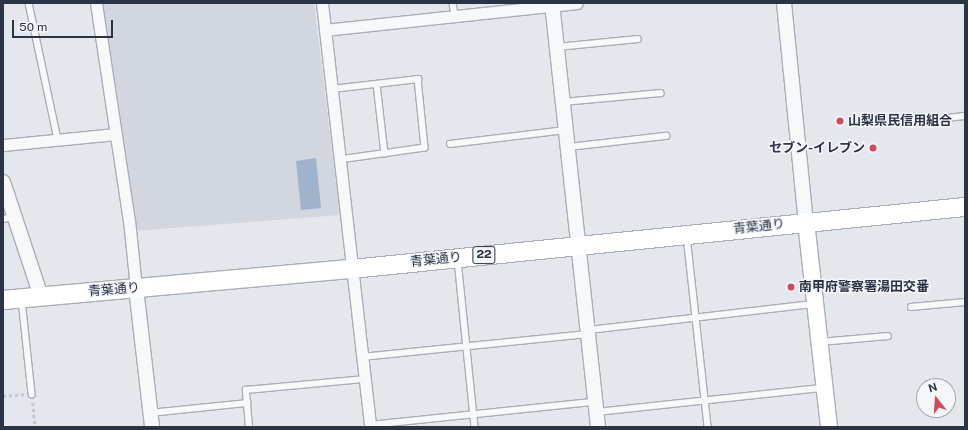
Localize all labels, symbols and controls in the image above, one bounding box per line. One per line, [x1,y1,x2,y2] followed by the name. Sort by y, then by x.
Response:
[14,12,115,38] scale bar
[19,20,47,34] text: 50 m
[848,113,952,129] place label: 山梨県民信用組合
[835,116,845,126] marker: 山梨県民信用組合
[769,140,865,156] place label: セブン-イレブン
[868,143,878,153] marker: セブン-イレブン
[732,217,786,237] street label: 青葉通り
[472,245,496,265] road number: 22
[409,250,463,270] street label: 青葉通り
[799,279,929,295] place label: 南甲府警察署湯田交番
[87,280,141,300] street label: 青葉通り
[786,282,796,292] marker: 南甲府警察署湯田交番
[916,378,956,418] north arrow
[927,380,939,394] text: N

